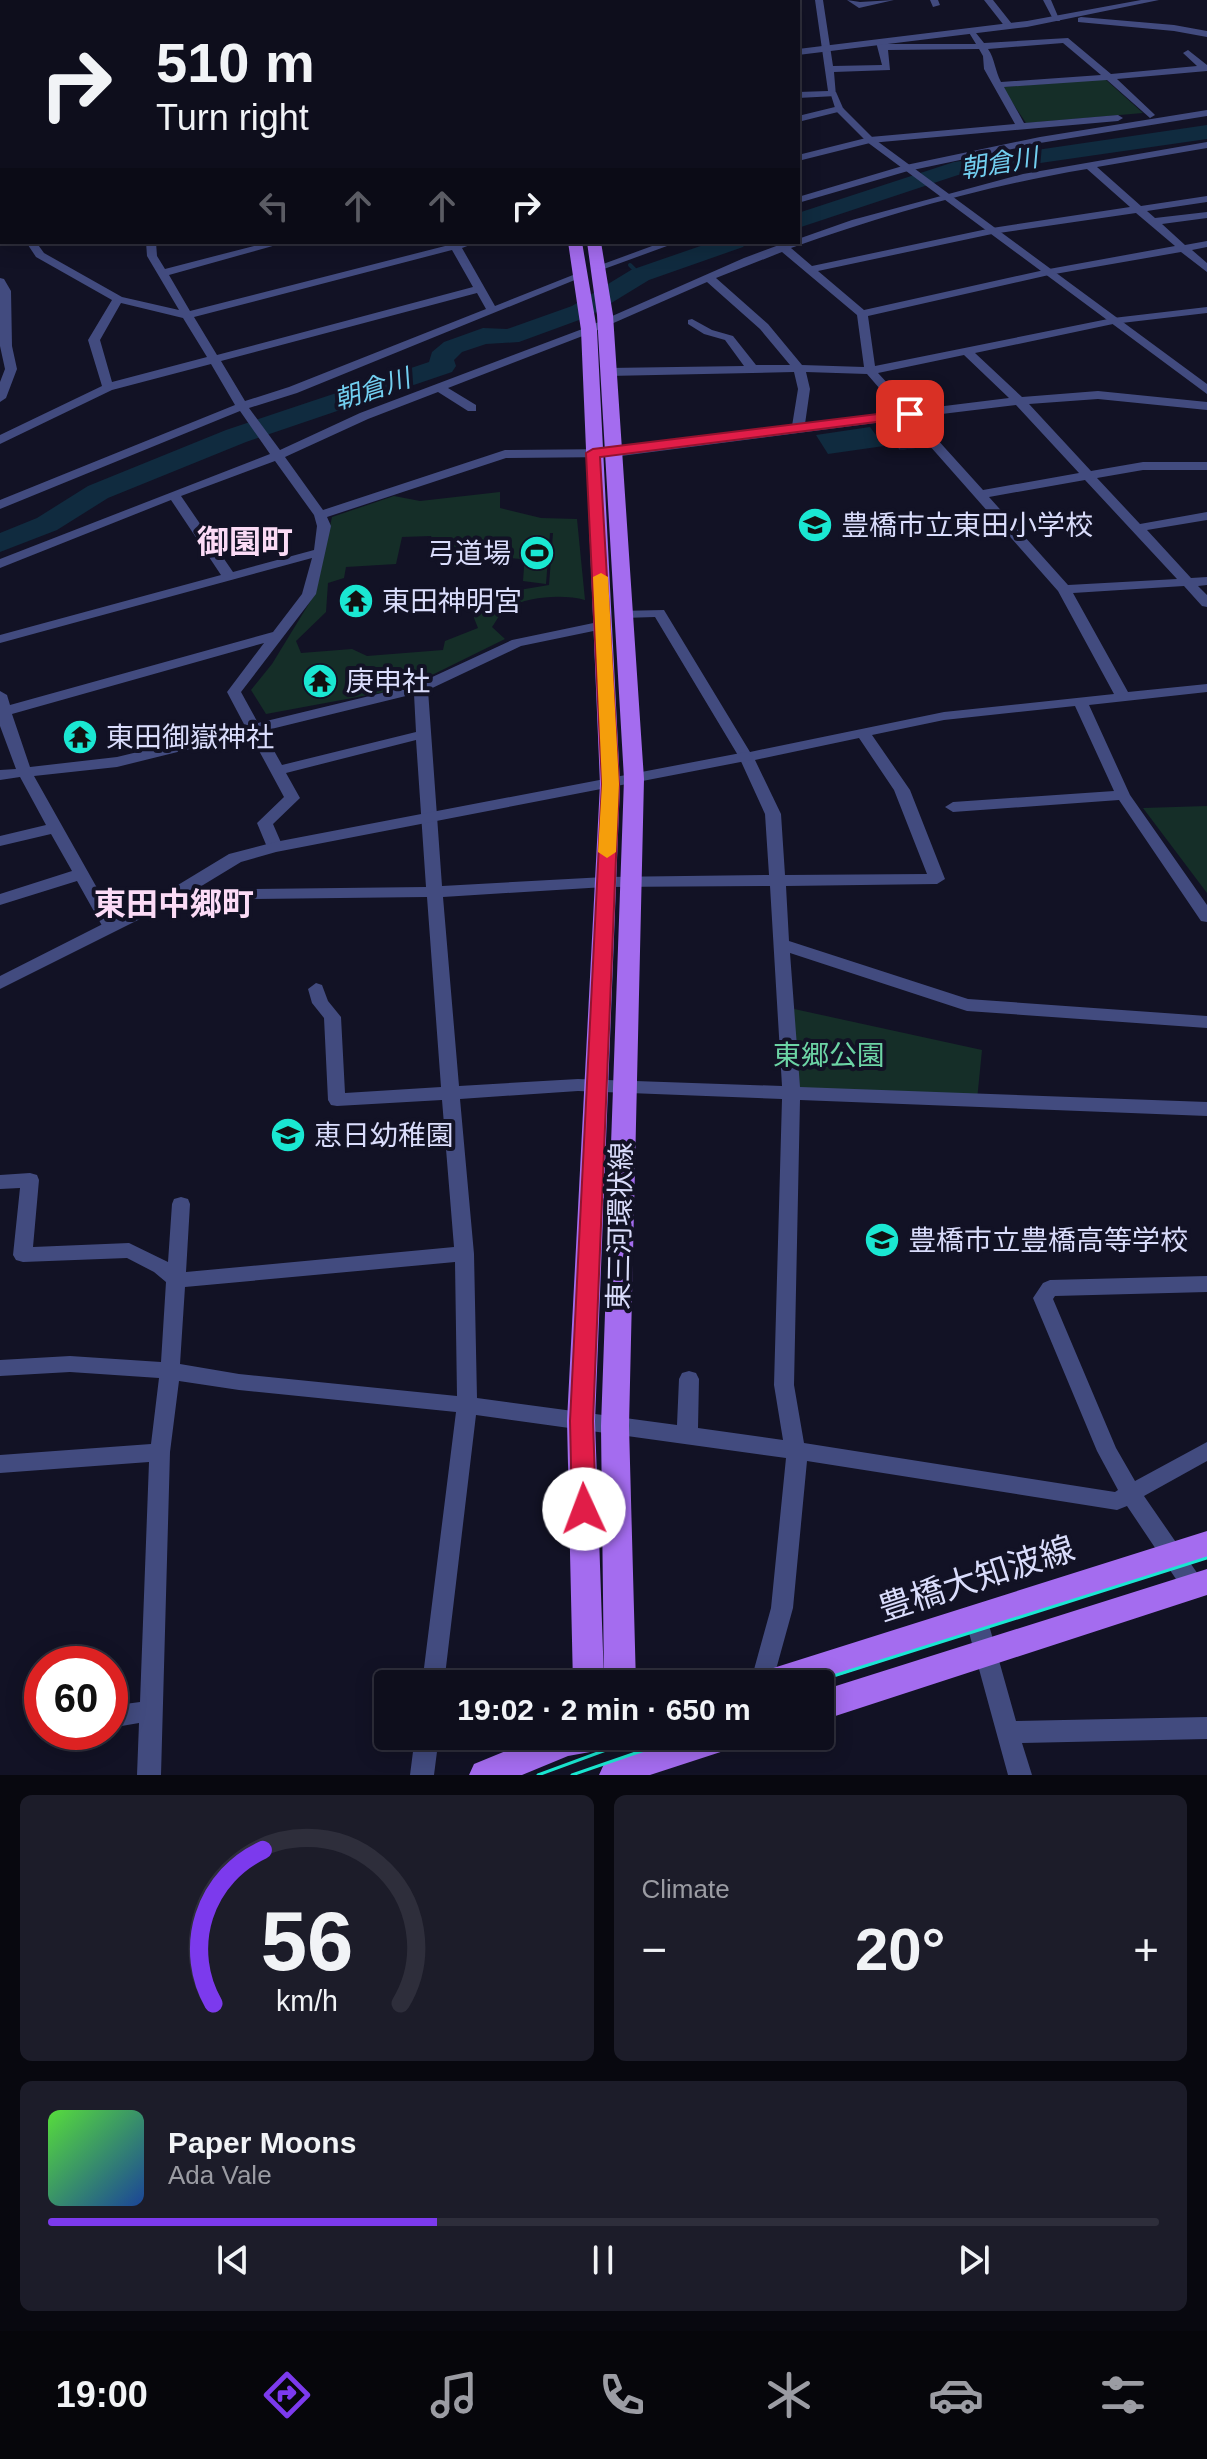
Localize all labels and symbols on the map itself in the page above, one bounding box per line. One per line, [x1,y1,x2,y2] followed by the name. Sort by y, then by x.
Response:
[958,142,1043,184] water label: 朝倉川
[330,362,417,415] water label: 朝倉川
[876,380,944,448] pin
[796,506,834,544] school or university icon: 豊橋市立東田小学校
[841,510,1093,541] place label: 豊橋市立東田小学校
[197,524,293,560] district label: 御園町
[518,534,556,572] sports icon: 弓道場
[427,538,511,569] place label: 弓道場
[337,582,375,620] temple icon: 東田神明宮
[382,586,522,617] place label: 東田神明宮
[301,662,339,700] temple icon: 庚申社
[346,666,430,697] place label: 庚申社
[61,718,99,756] temple icon: 東田御嶽神社
[106,722,274,753] place label: 東田御嶽神社
[94,886,254,922] district label: 東田中郷町
[773,1040,885,1071] park label: 東郷公園
[269,1116,307,1154] school or university icon: 恵日幼稚園
[314,1120,454,1151] place label: 恵日幼稚園
[603,1142,637,1310] street label: 東三河環状線
[863,1221,901,1259] school or university icon: 豊橋市立豊橋高等学校
[908,1225,1188,1256] place label: 豊橋市立豊橋高等学校
[542,1467,626,1551] position arrow
[873,1528,1079,1628] street label: 豊橋大知波線
[24,1646,128,1750] speed limit sign: 60

